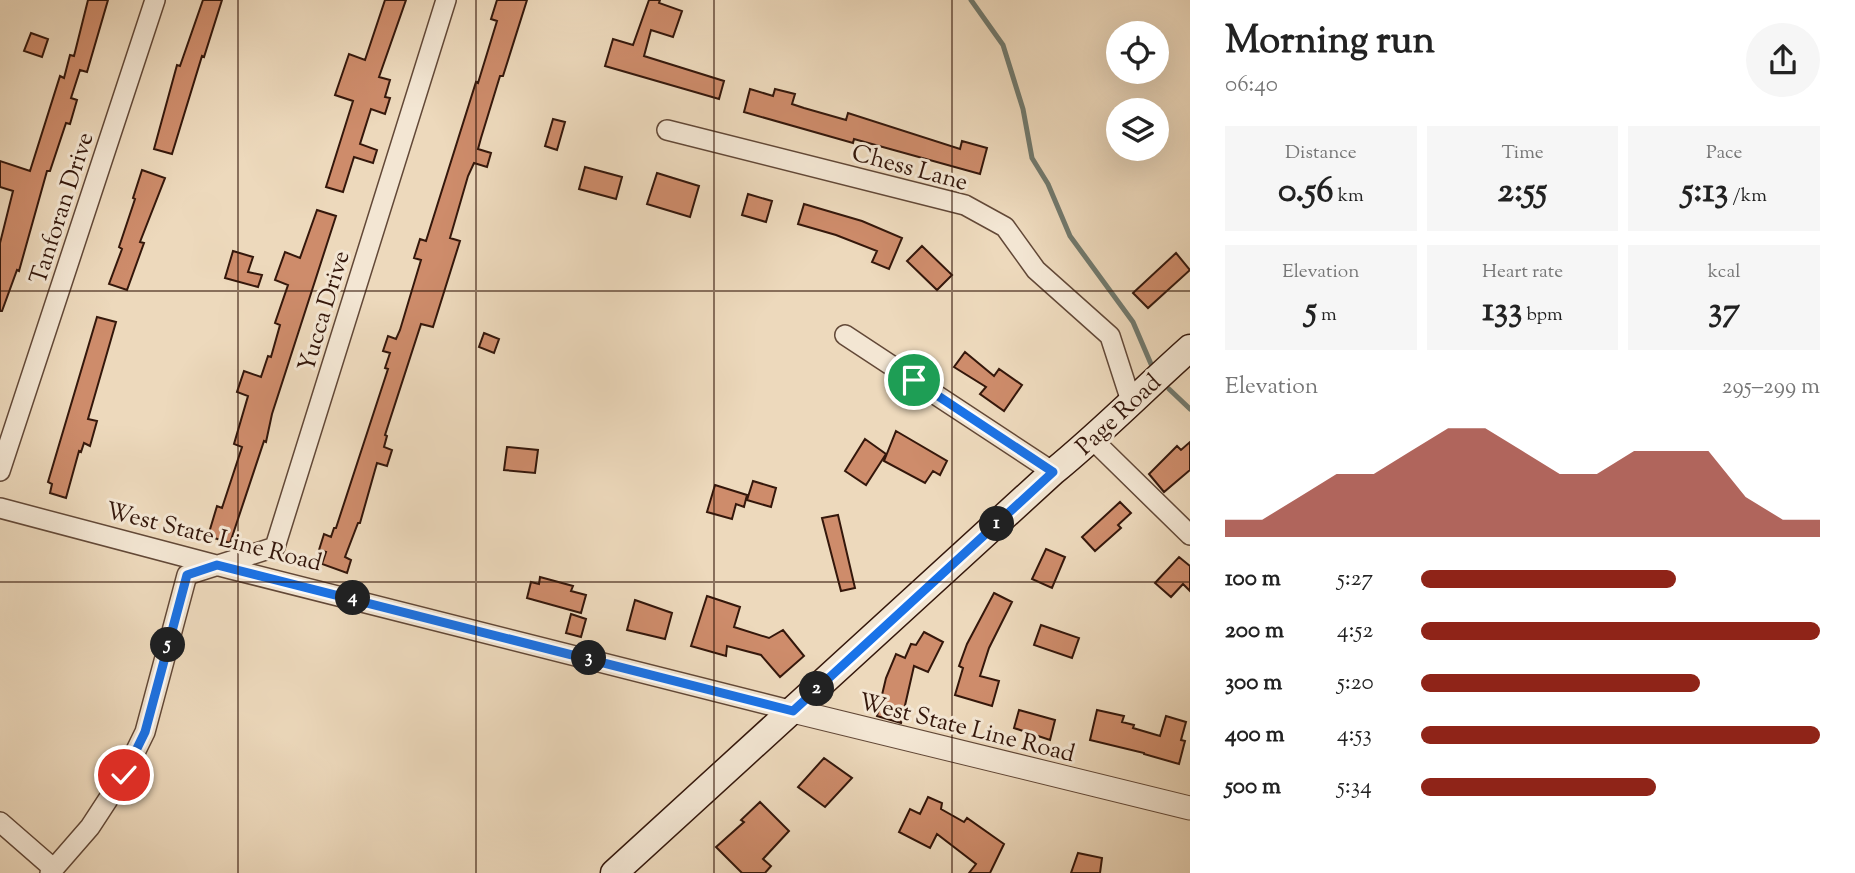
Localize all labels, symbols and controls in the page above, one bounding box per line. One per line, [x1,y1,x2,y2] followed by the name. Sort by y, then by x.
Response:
[1225,16,1435,70] text: Morning run
[1106,21,1169,161] map controls
[1106,21,1169,84] button: locate
[1746,23,1820,97] button: share
[1225,69,1278,102] text: 06:40
[1106,98,1169,161] button: layers
[22,128,103,289] street label: Tanforan Drive
[848,137,971,201] street label: Chess Lane
[1285,140,1357,167] text: Distance
[1501,140,1544,167] text: Time
[1706,140,1742,167] text: Pace
[1278,167,1334,218] text: 0.56
[1498,167,1547,218] text: 2:55
[1681,167,1729,218] text: 5:13
[1334,183,1364,210] text: km
[1729,183,1767,210] text: /km
[290,247,359,376] street label: Yucca Drive
[1282,259,1359,286] text: Elevation
[1482,259,1563,286] text: Heart rate
[1708,259,1740,286] text: kcal
[1305,286,1317,337] text: 5
[1482,286,1522,337] text: 133
[1708,286,1740,337] text: 37
[1317,302,1337,329] text: m
[1522,302,1563,329] text: bpm
[884,350,944,410] pin
[895,361,933,399] icon: arrive
[1069,367,1170,464] street label: Page Road
[1225,371,1318,404] text: Elevation
[1722,371,1820,404] text: 295–299 m
[102,495,326,581] street label: West State Line Road
[979,506,1014,542] pin: 1
[993,510,1000,537] text: 1
[1225,563,1281,596] text: 100 m
[1337,563,1373,596] text: 5:27
[336,580,370,616] pin: 4
[348,584,357,611] text: 4
[1225,615,1284,648] text: 200 m
[1337,615,1373,648] text: 4:52
[150,628,186,662] pin: 5
[164,631,171,658] text: 5
[572,640,606,676] pin: 3
[585,644,592,671] text: 3
[1225,667,1282,700] text: 300 m
[1337,667,1374,700] text: 5:20
[800,672,834,706] pin: 2
[812,675,821,702] text: 2
[855,686,1079,772] street label: West State Line Road
[1225,719,1285,752] text: 400 m
[1337,719,1372,752] text: 4:53
[94,745,154,805] pin
[105,756,143,794] icon: check
[1225,771,1281,804] text: 500 m
[1337,771,1372,804] text: 5:34

